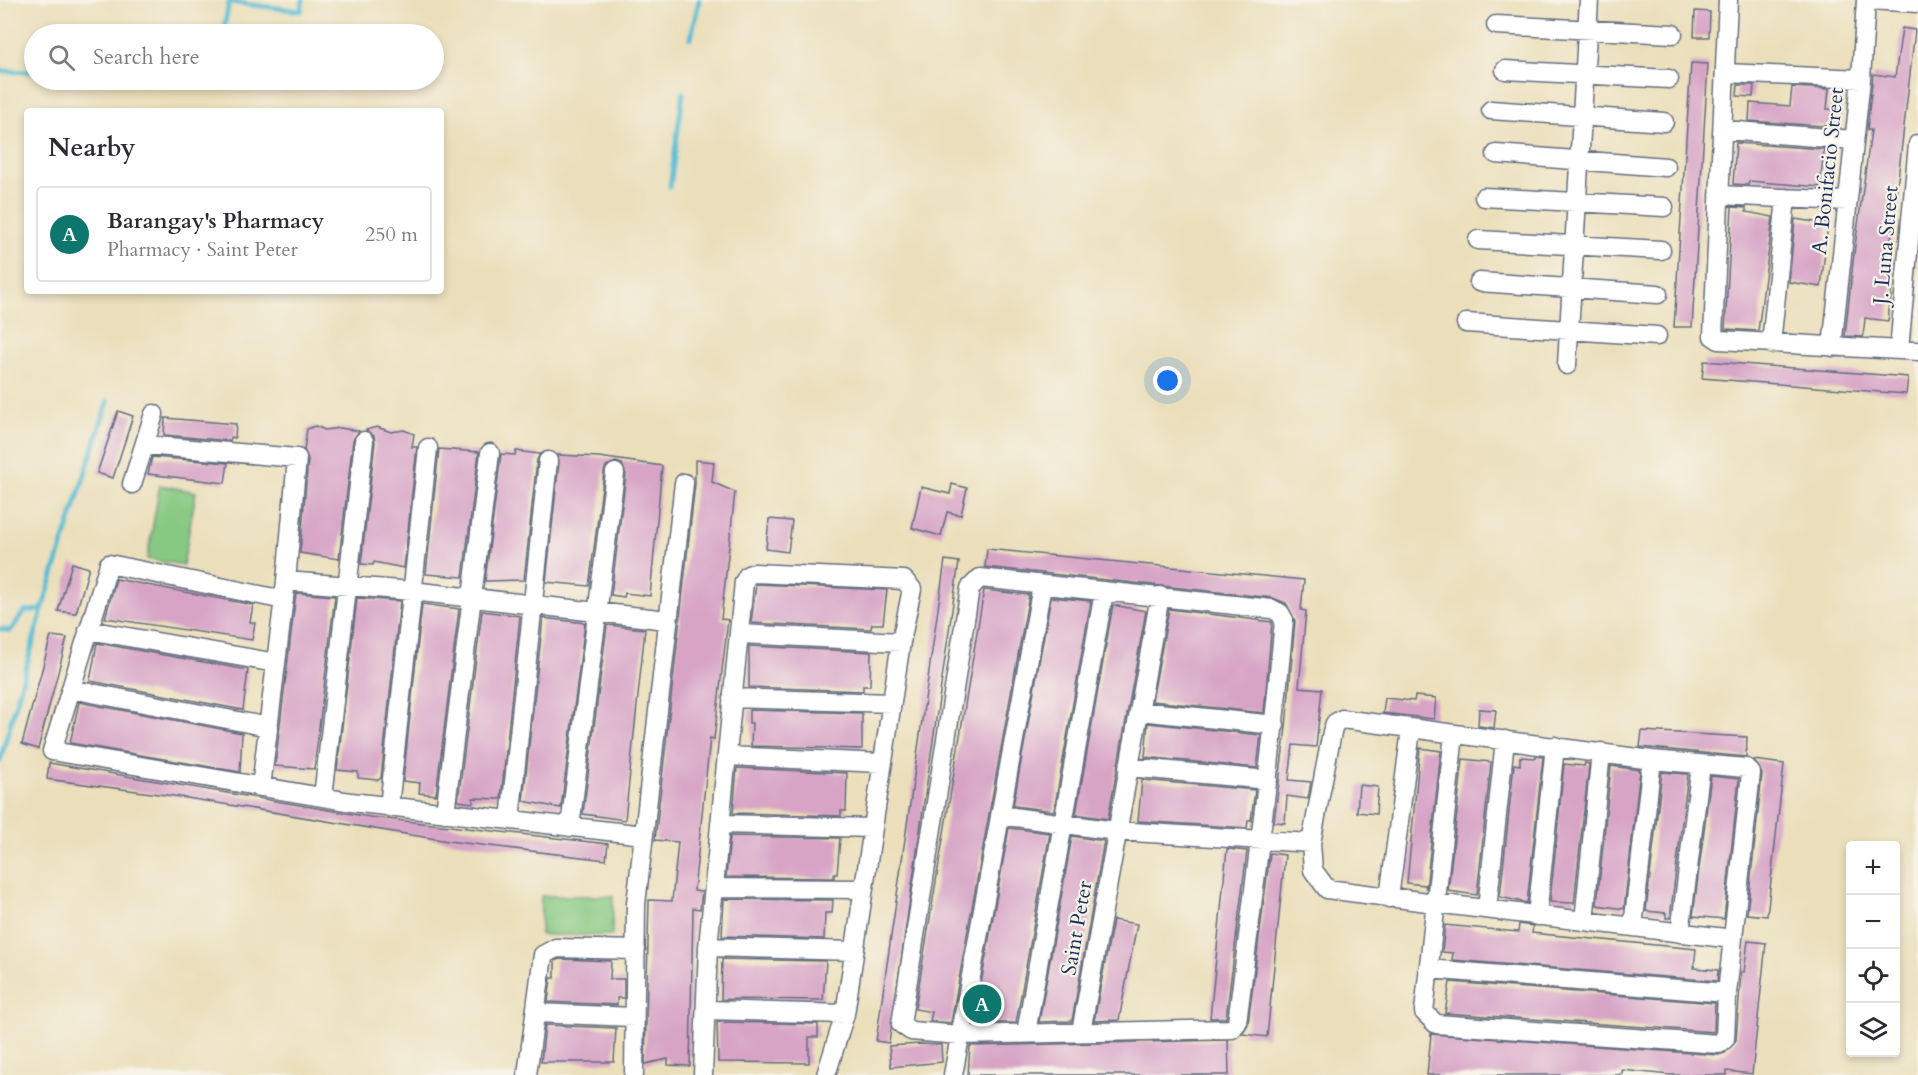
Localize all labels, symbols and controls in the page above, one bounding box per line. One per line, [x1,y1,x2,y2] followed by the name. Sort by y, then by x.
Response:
[24,24,444,90] search box
[45,41,78,74] icon: search
[93,42,200,72] text: Search here
[1805,86,1851,256] street label: A. Bonifacio Street
[48,130,136,165] text: Nearby
[1866,184,1906,309] street label: J. Luna Street
[107,206,324,236] text: Barangay's Pharmacy
[62,221,77,248] text: A
[365,221,418,248] text: 250 m
[107,236,298,263] text: Pharmacy · Saint Peter
[1153,366,1182,395] your location
[1846,841,1900,1057] map controls
[1846,841,1900,895] button: +
[1054,878,1100,978] street label: Saint Peter
[1846,895,1900,949] button: −
[1846,949,1900,1003] button: locate
[962,982,1002,1026] pin: A
[1846,1003,1900,1057] button: layers

